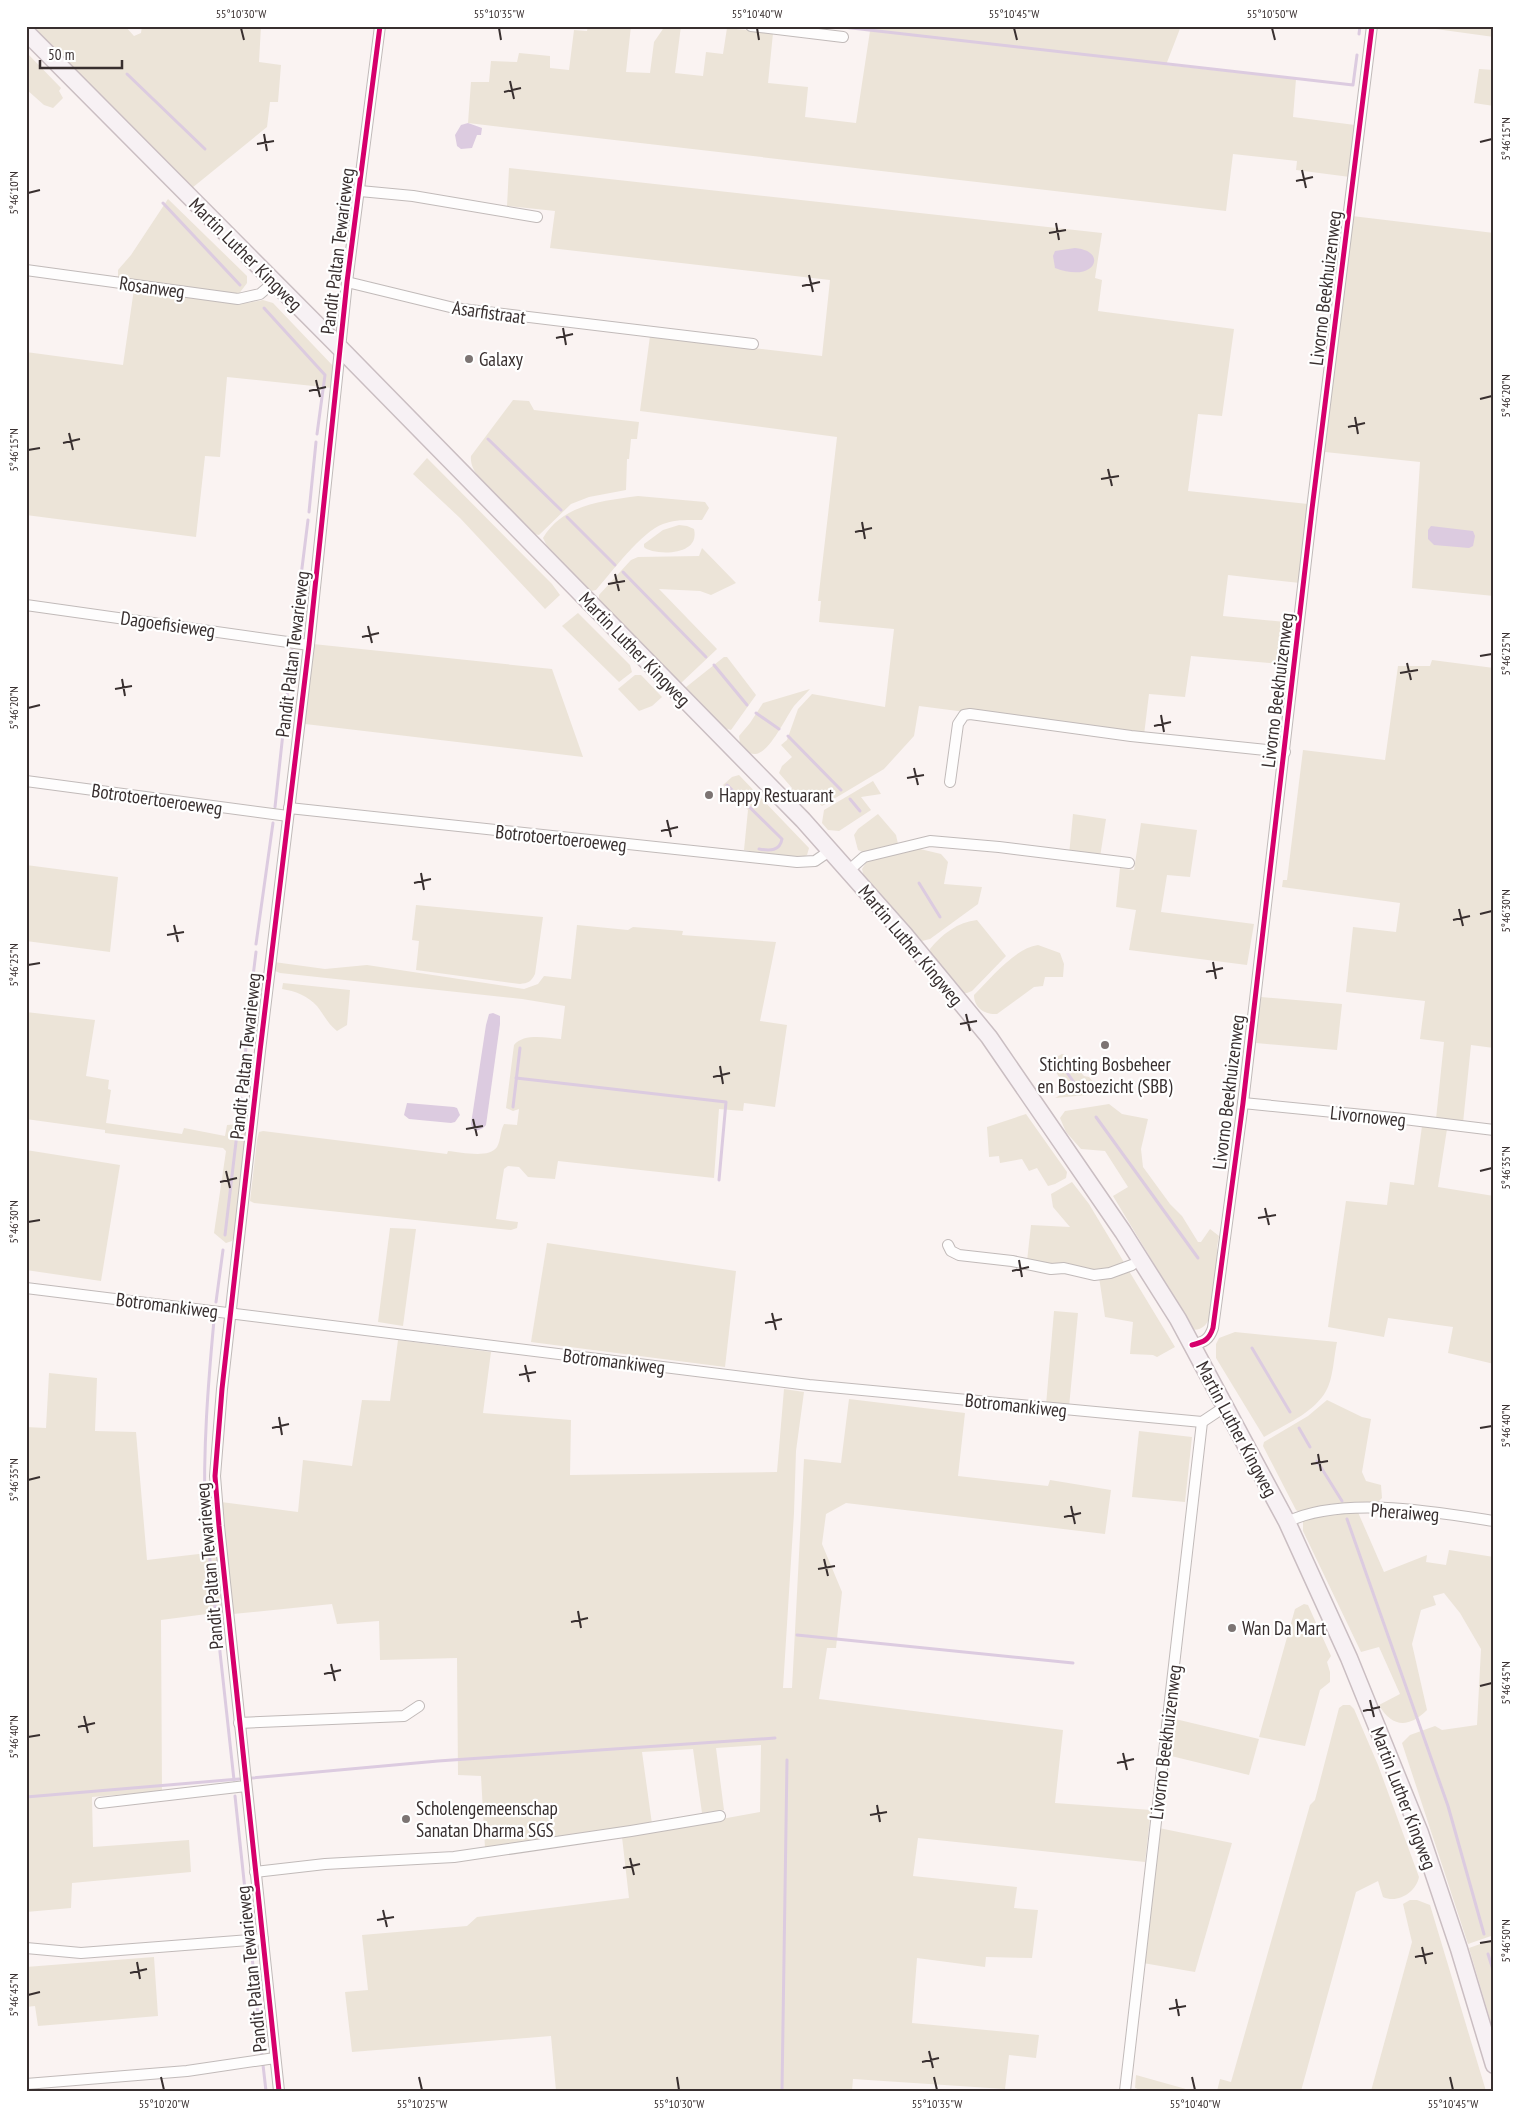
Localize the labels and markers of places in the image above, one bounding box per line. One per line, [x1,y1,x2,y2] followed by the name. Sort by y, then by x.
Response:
[479,347,524,371] place label: Galaxy
[463,353,475,365] marker: Galaxy
[719,783,835,807] place label: Happy Restuarant
[703,789,715,801] marker: Happy Restuarant
[1099,1039,1111,1051] marker: Stichting Bosbeheer en Bostoezicht (SBB)
[1038,1052,1173,1098] place label: Stichting Bosbeheer en Bostoezicht (SBB)
[1242,1616,1327,1640] place label: Wan Da Mart
[1226,1622,1238,1634] marker: Wan Da Mart
[416,1796,558,1842] place label: Scholengemeenschap Sanatan Dharma SGS
[400,1813,412,1825] marker: Scholengemeenschap Sanatan Dharma SGS

